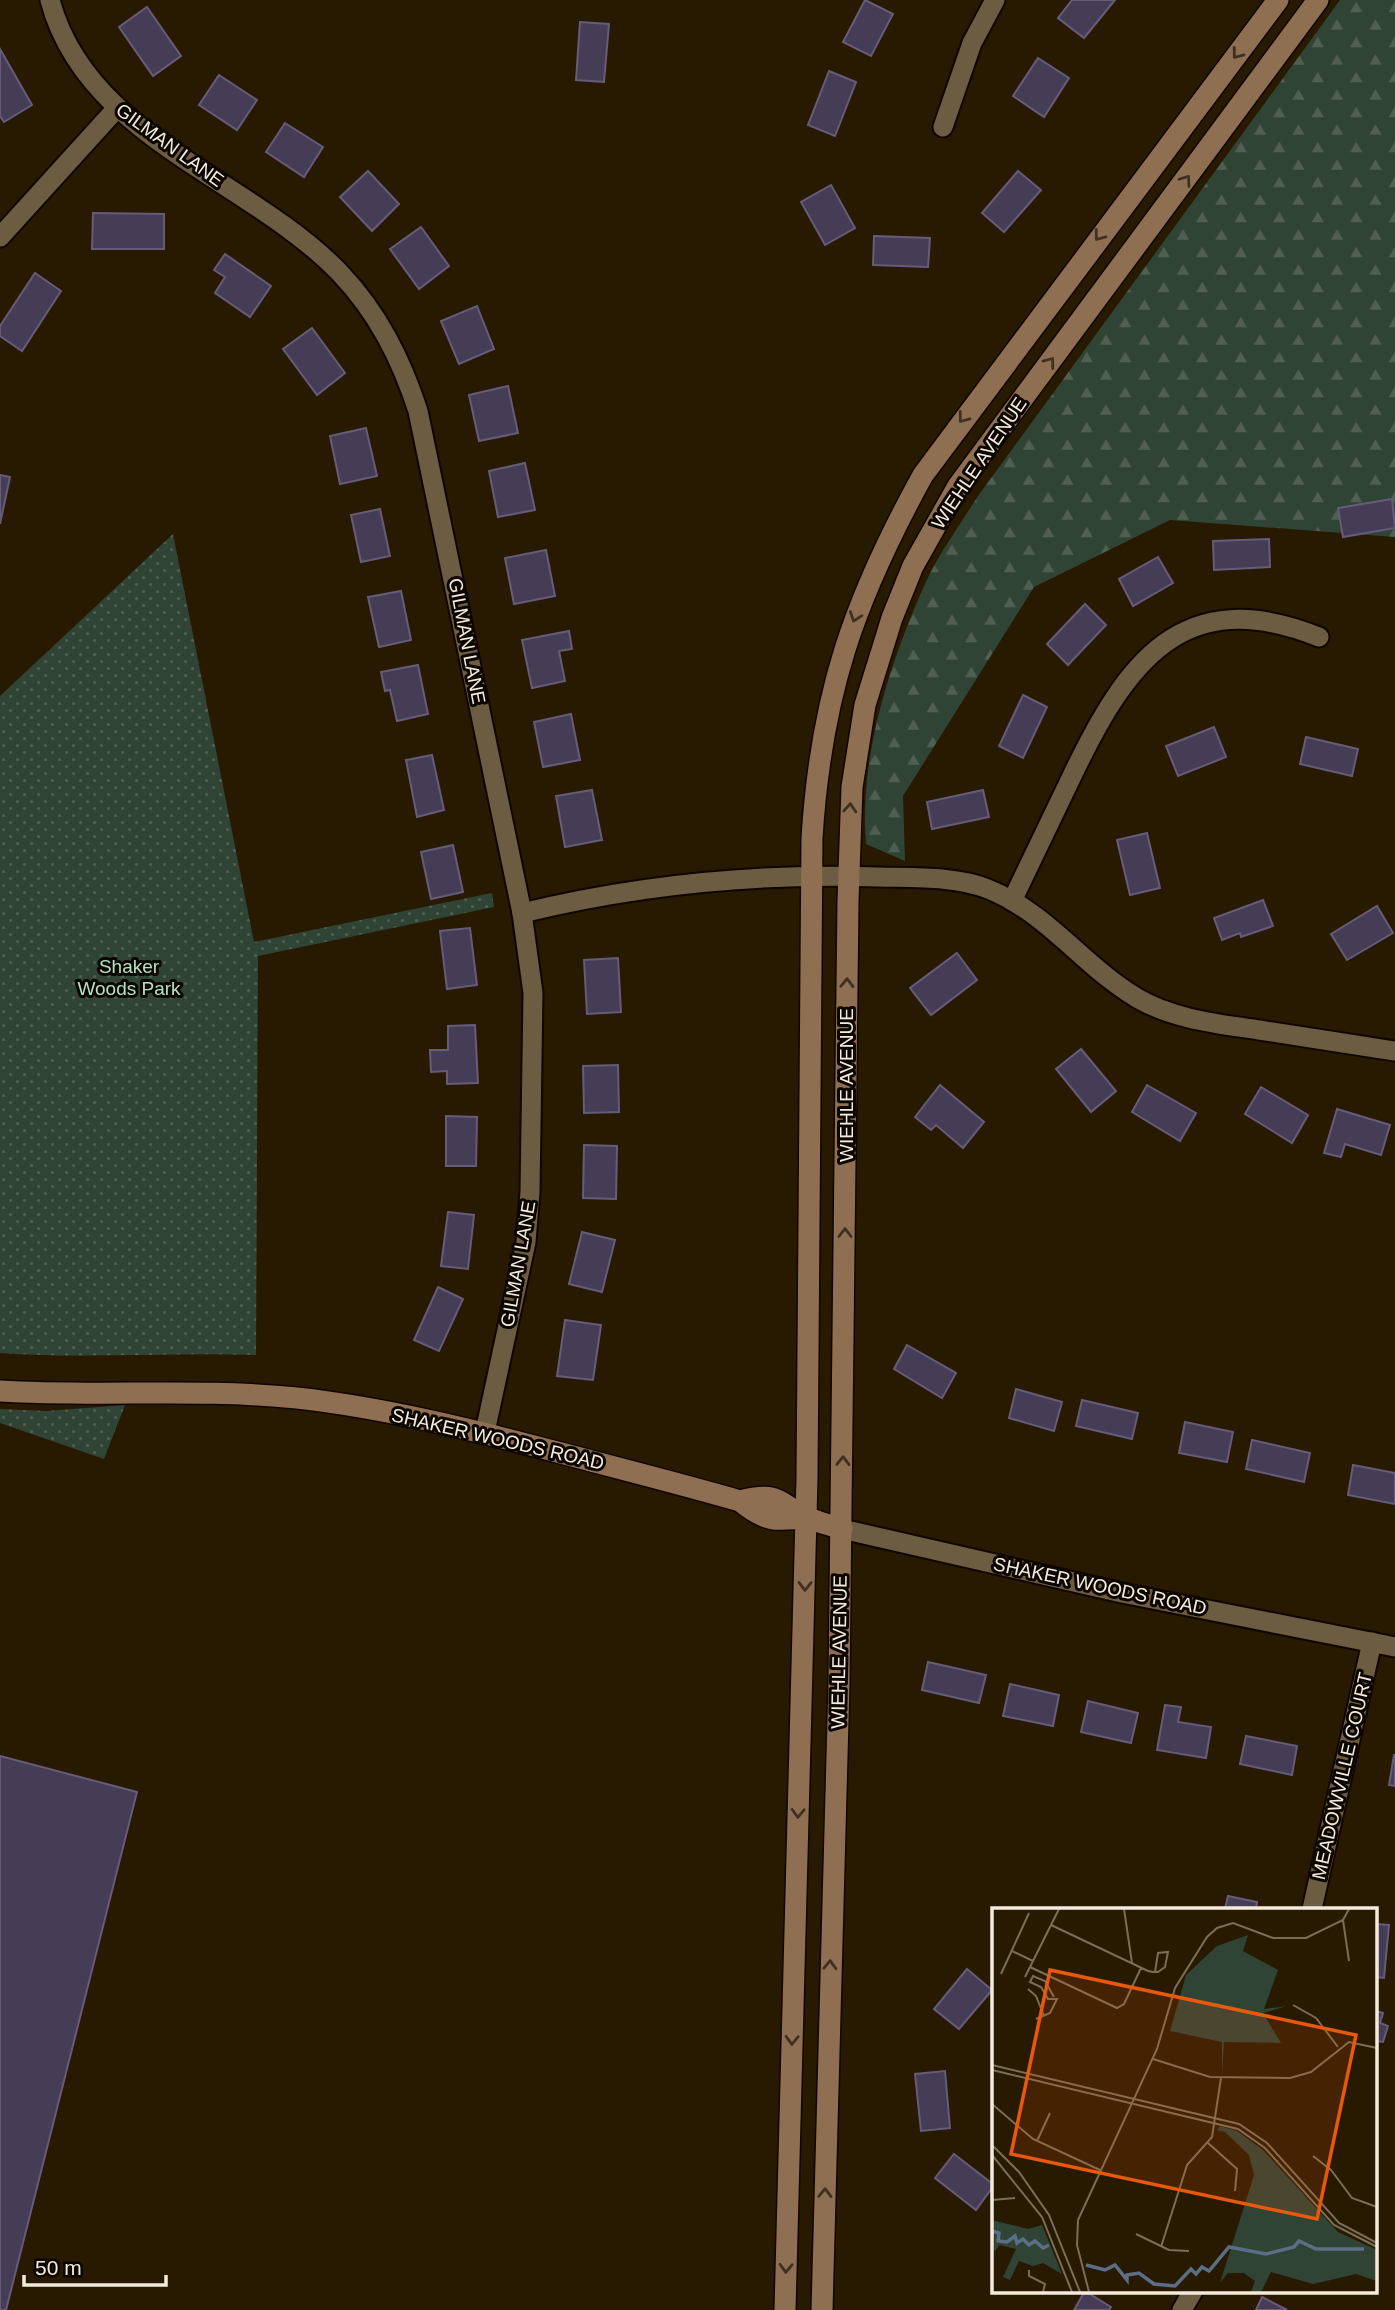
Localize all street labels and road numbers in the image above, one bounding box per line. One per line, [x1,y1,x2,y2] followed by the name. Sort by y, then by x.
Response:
[112,99,228,191] street label: GILMAN LANE
[927,393,1031,533] street label: WIEHLE AVENUE
[445,576,489,706] street label: GILMAN LANE
[836,1008,857,1162] street label: WIEHLE AVENUE
[497,1199,539,1329] street label: GILMAN LANE
[390,1404,606,1474] street label: SHAKER WOODS ROAD
[991,1553,1209,1619] street label: SHAKER WOODS ROAD
[827,1575,851,1729] street label: WIEHLE AVENUE
[1308,1670,1376,1882] street label: MEADOWVILLE COURT

